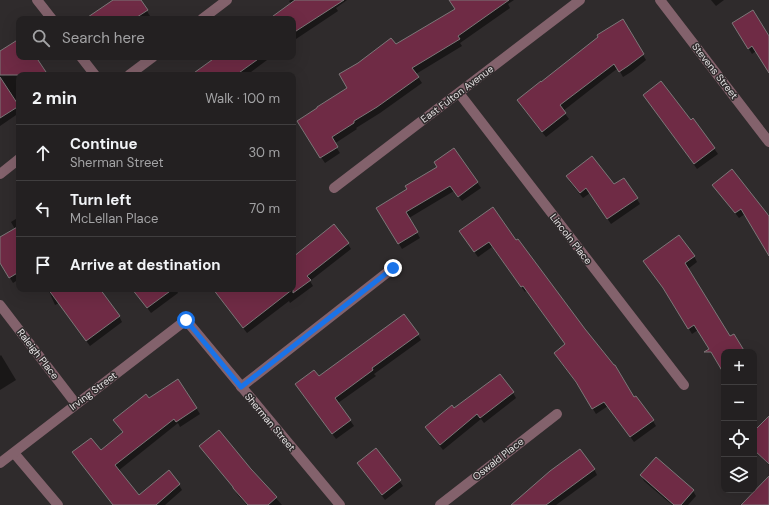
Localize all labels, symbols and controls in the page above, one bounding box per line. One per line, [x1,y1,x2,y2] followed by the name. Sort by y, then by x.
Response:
[16,16,296,60] search box
[30,27,52,49] icon: search
[62,28,145,48] text: Search here
[689,40,741,102] street label: Stevens Street
[418,62,496,126] street label: East Fulton Avenue
[32,87,77,109] text: 2 min
[205,90,280,107] text: Walk · 100 m
[70,134,138,154] text: Continue
[32,142,54,164] icon: ahead
[248,144,280,161] text: 30 m
[70,154,164,171] text: Sherman Street
[70,190,131,210] text: Turn left
[32,198,54,220] icon: left
[249,200,280,217] text: 70 m
[70,210,158,227] text: McLellan Place
[547,211,595,267] street label: Lincoln Place
[32,254,54,276] icon: arrive
[70,255,221,275] text: Arrive at destination
[384,259,402,277] route end
[177,311,195,329] route start
[14,326,62,382] street label: Raleigh Place
[721,349,757,493] map controls
[721,349,757,385] button: +
[67,369,119,413] street label: Irving Street
[721,385,757,421] button: −
[242,390,298,454] street label: Sherman Street
[721,421,757,457] button: locate
[470,435,526,483] street label: Oswald Place
[721,457,757,493] button: layers

